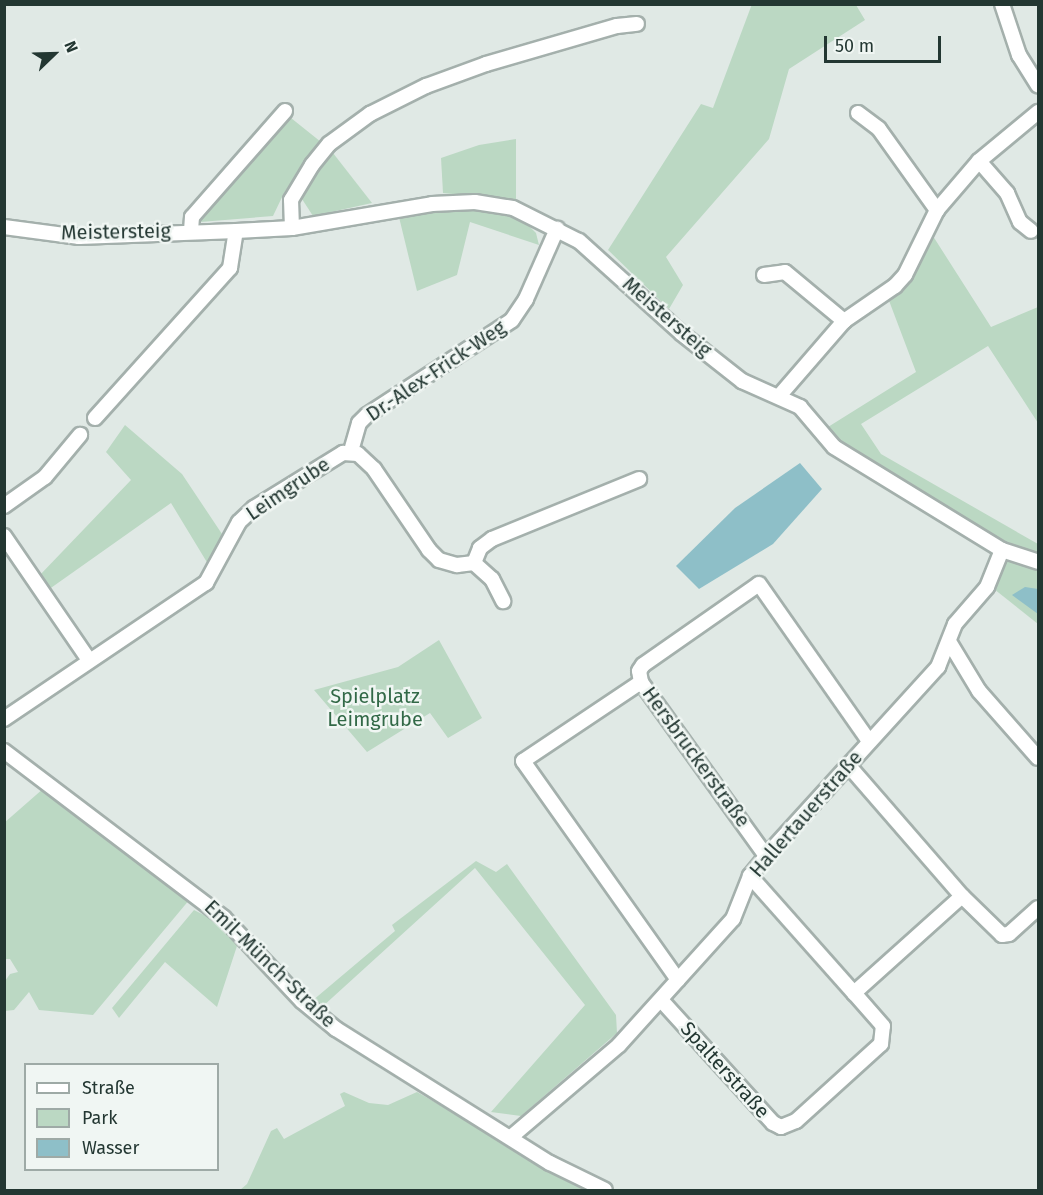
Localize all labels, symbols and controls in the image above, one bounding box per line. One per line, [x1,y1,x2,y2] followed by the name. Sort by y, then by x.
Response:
[24,24,84,84] north arrow
[827,24,944,62] scale bar
[835,35,874,57] text: 50 m
[60,38,82,55] text: N
[61,219,171,245] street label: Meistersteig
[618,272,716,362] street label: Meistersteig
[362,315,510,427] street label: Dr.-Alex-Frick-Weg
[242,452,334,526] street label: Leimgrube
[637,682,755,832] street label: Hersbruckerstraße
[327,685,423,732] park label: Spielplatz Leimgrube
[745,746,867,882] street label: Hallertauerstraße
[199,895,341,1033] street label: Emil-Münch-Straße
[675,1017,775,1123] street label: Spalterstraße
[24,1063,219,1171] legend
[82,1077,135,1099] text: Straße
[82,1107,117,1129] text: Park
[82,1137,139,1159] text: Wasser

